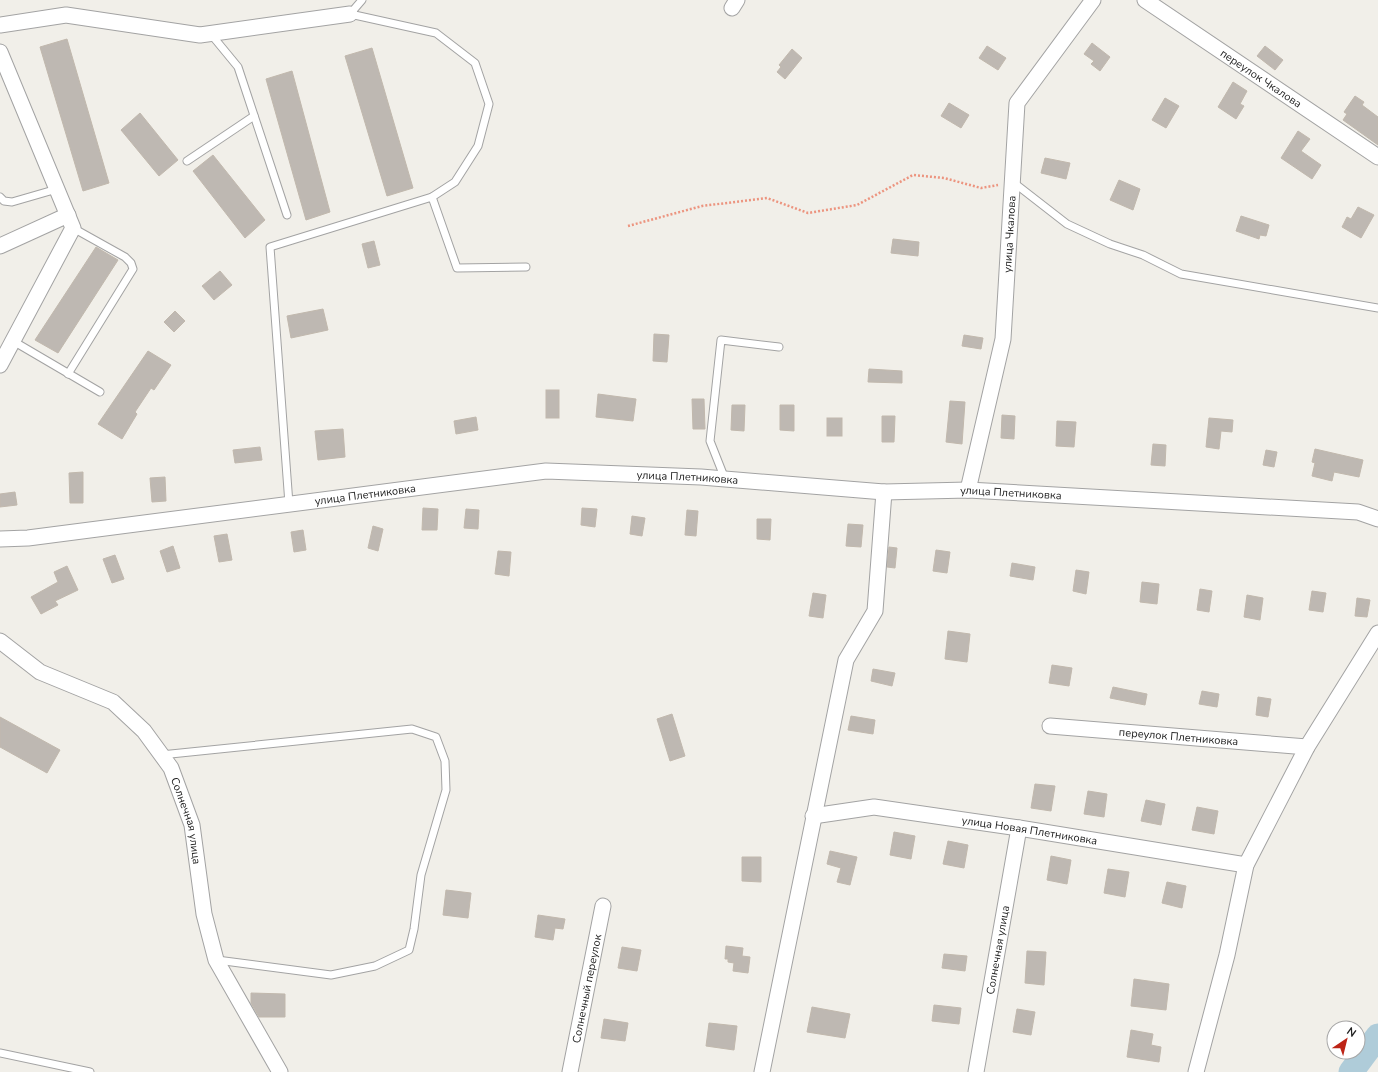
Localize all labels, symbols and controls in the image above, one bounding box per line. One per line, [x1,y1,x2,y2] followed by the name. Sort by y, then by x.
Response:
[1217,46,1305,111] street label: переулок Чкалова
[1000,195,1019,273] street label: улица Чкалова
[636,468,739,488] street label: улица Плетниковка
[314,481,417,509] street label: улица Плетниковка
[960,483,1062,503] street label: улица Плетниковка
[1118,725,1239,749] street label: переулок Плетниковка
[167,775,204,865] street label: Солнечная улица
[961,813,1099,849] street label: улица Новая Плетниковка
[983,904,1013,996] street label: Солнечная улица
[569,933,605,1044] street label: Солнечный переулок
[1326,1020,1366,1060] north arrow
[1344,1024,1359,1041] text: N

